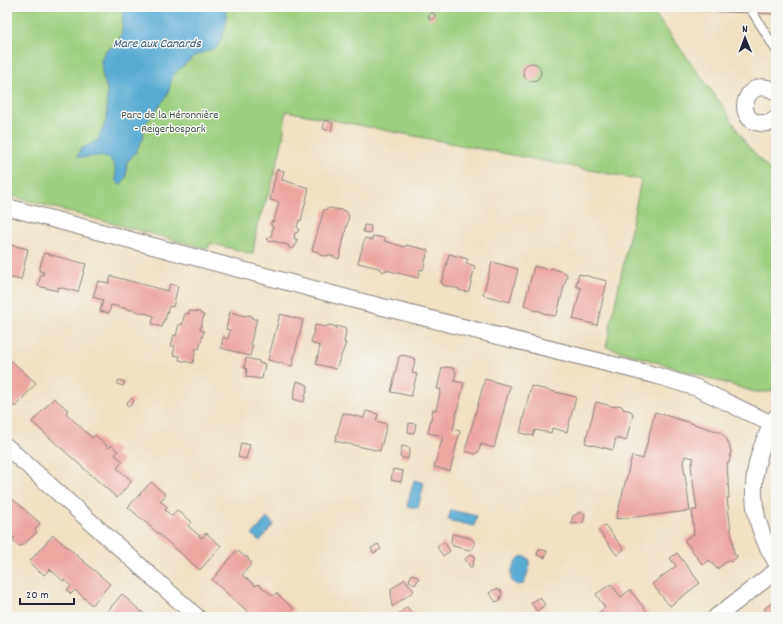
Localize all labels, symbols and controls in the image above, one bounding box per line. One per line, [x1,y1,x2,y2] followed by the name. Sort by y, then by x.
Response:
[725,18,765,58] north arrow
[742,22,748,38] text: N
[113,35,201,54] water label: Mare aux Canards
[121,107,219,138] park label: Parc de la Héronnière - Reigerbospark
[20,580,74,606] scale bar
[26,587,49,604] text: 20 m

